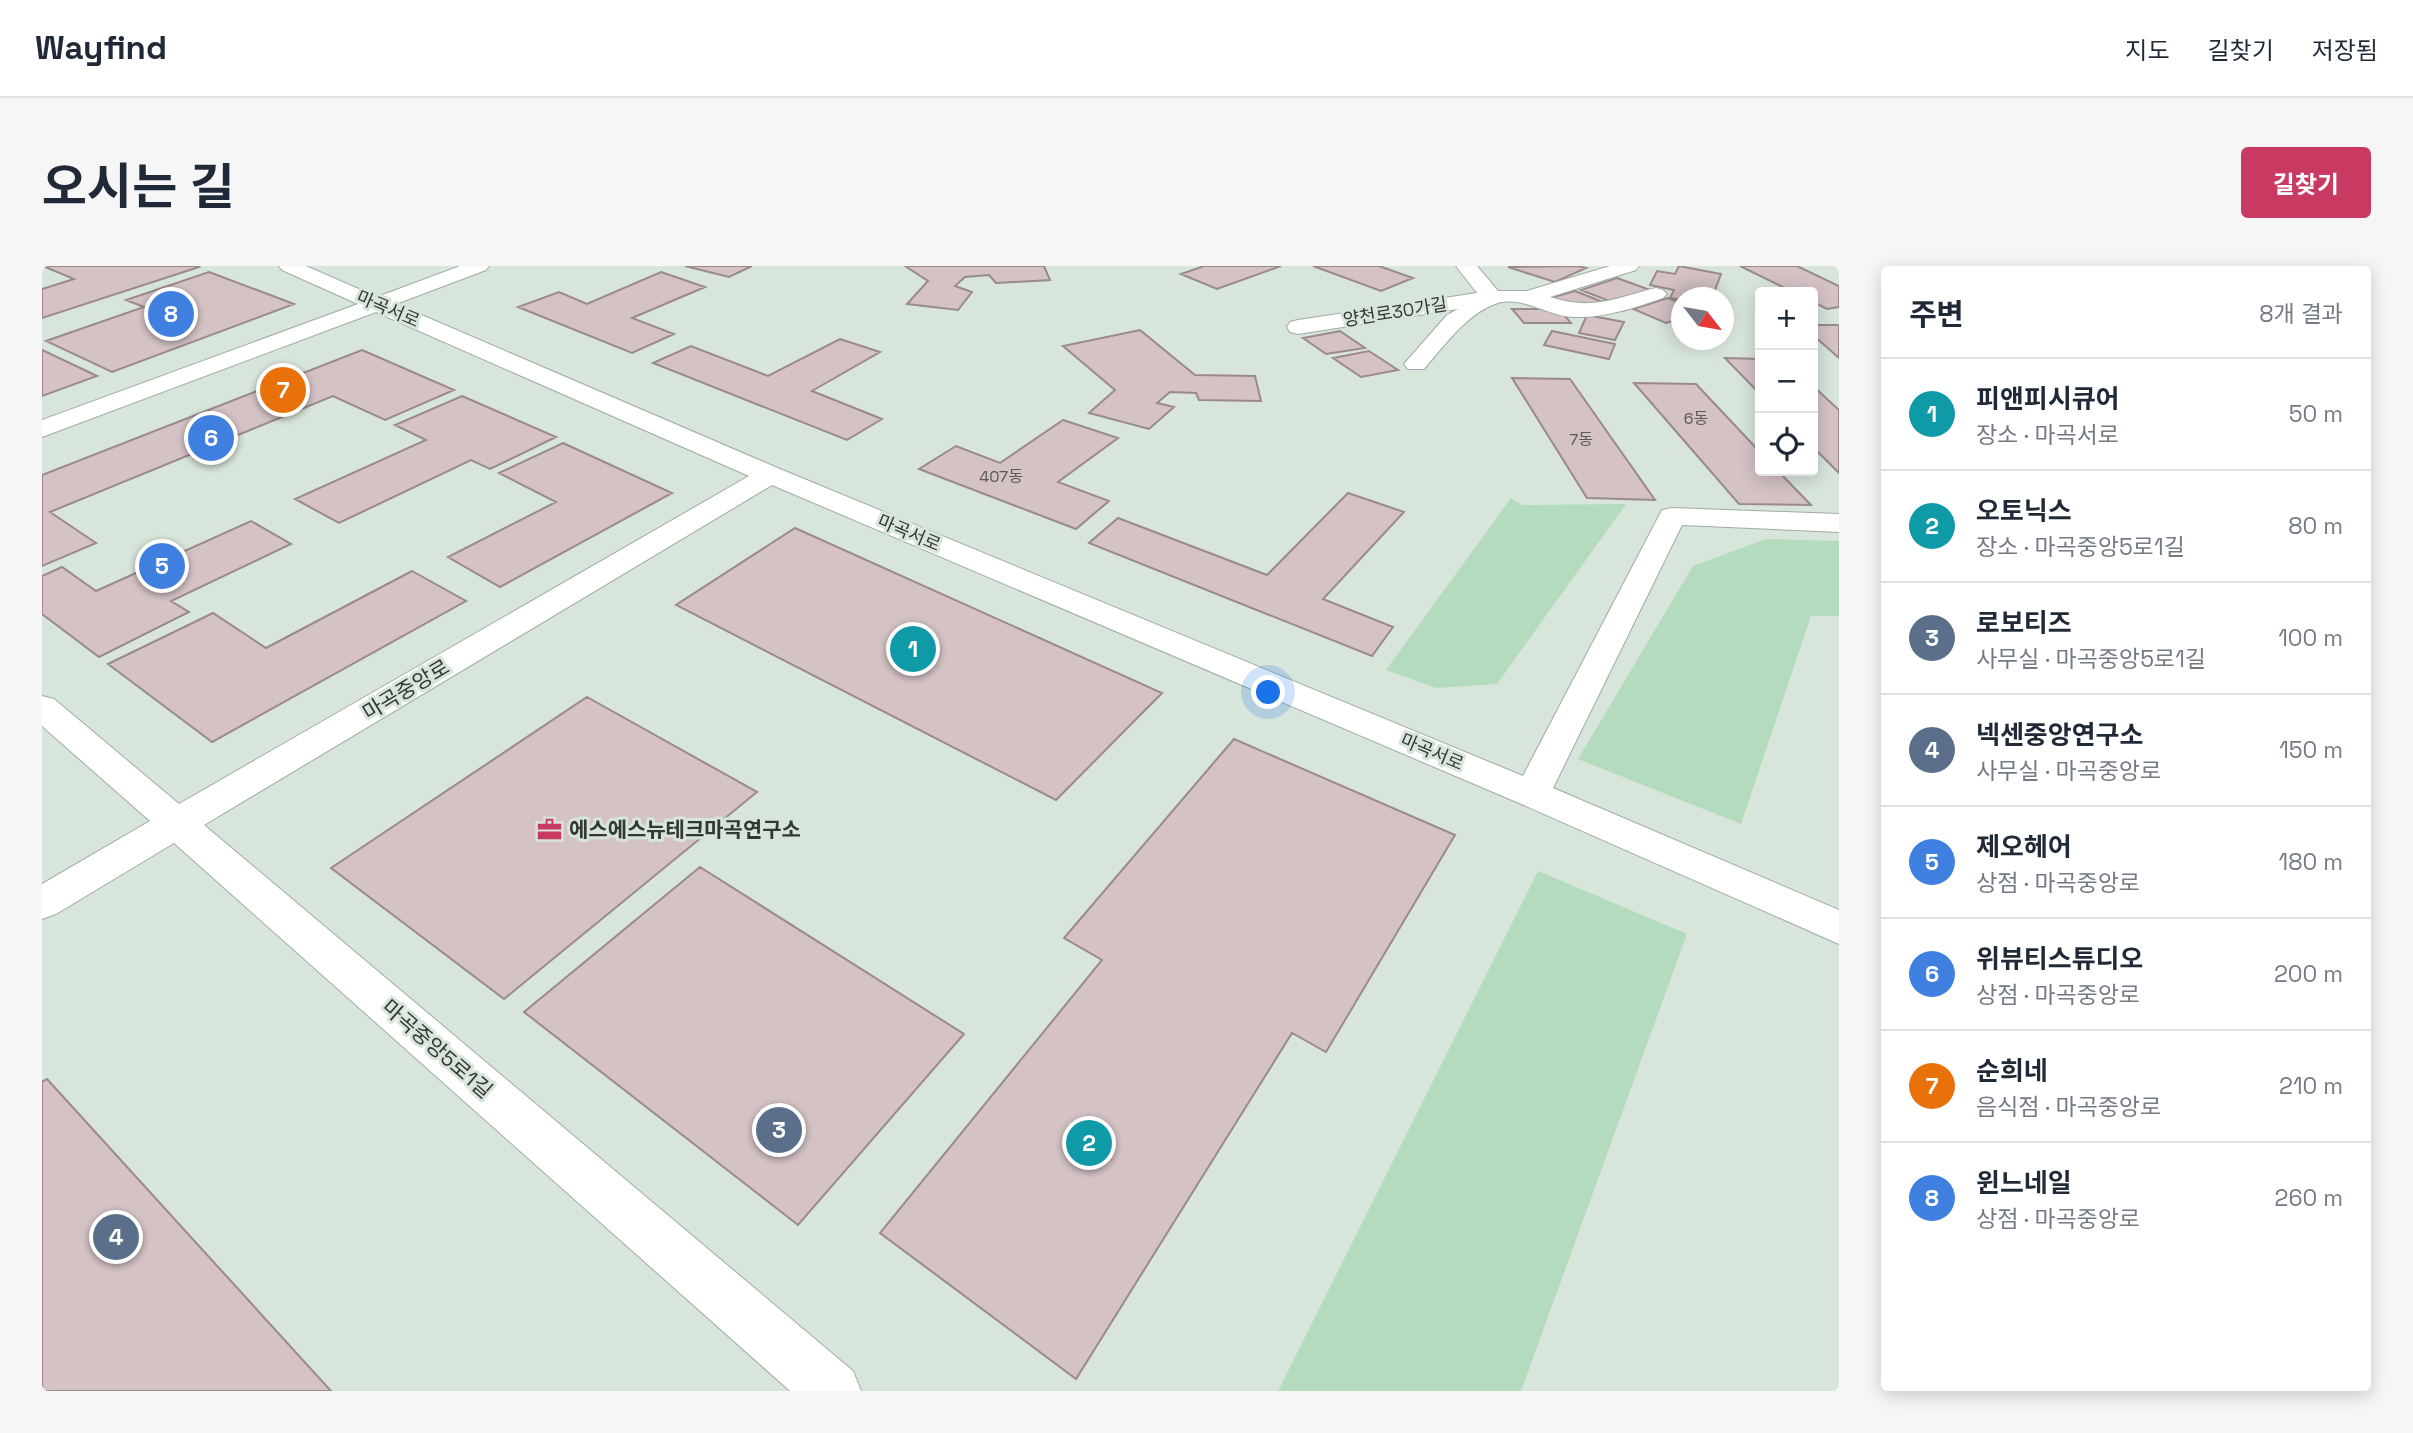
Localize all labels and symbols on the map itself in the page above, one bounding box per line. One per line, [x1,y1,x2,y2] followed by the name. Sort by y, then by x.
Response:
[353,285,423,332] street label: 마곡서로
[1671,287,1734,350] north arrow
[148,288,194,340] pin: 8
[1341,292,1449,331] street label: 양천로30가길
[260,364,306,416] pin: 7
[1684,408,1709,429] house number: 6동
[188,412,234,464] pin: 6
[1569,429,1593,450] house number: 7동
[979,466,1023,487] house number: 407동
[874,509,944,556] street label: 마곡서로
[139,540,185,592] pin: 5
[890,623,936,675] pin: 1
[357,653,454,726] street label: 마곡중앙로
[1251,675,1285,709] your location
[1397,728,1467,775] street label: 마곡서로
[535,816,563,844] office icon: 에스에스뉴테크마곡연구소
[569,816,801,843] place label: 에스에스뉴테크마곡연구소
[377,993,498,1104] street label: 마곡중앙5로1길
[756,1104,802,1156] pin: 3
[1066,1117,1112,1169] pin: 2
[93,1211,139,1263] pin: 4

